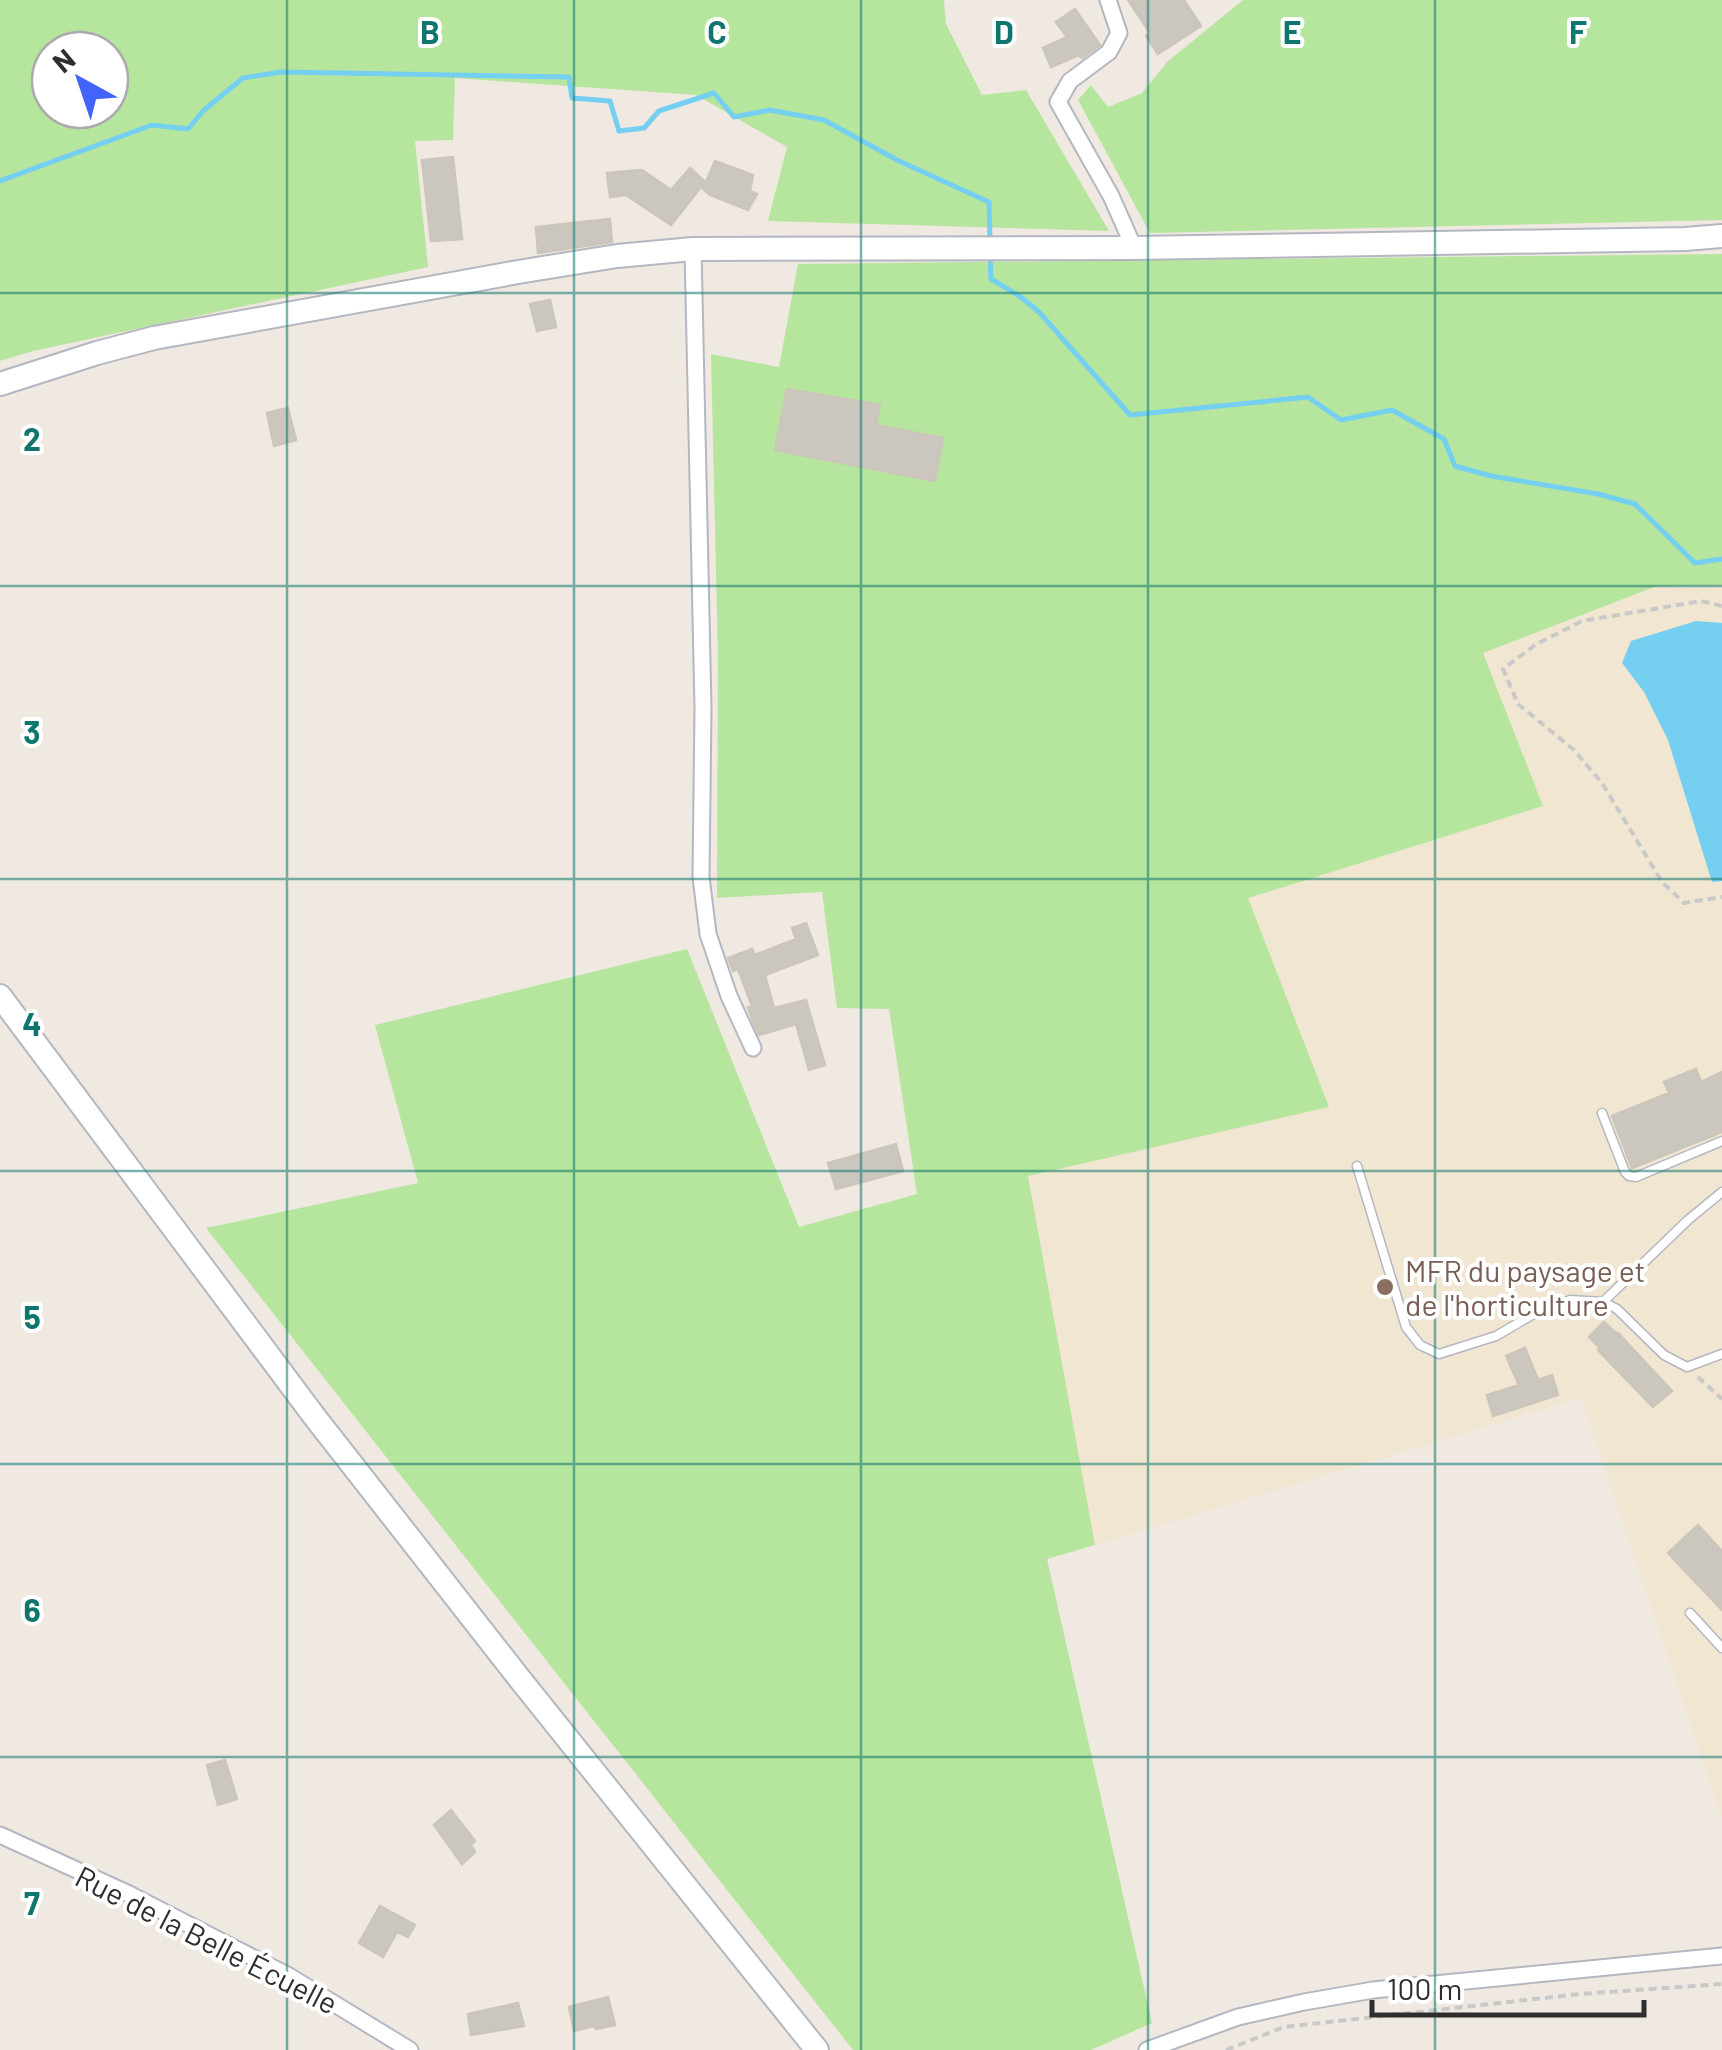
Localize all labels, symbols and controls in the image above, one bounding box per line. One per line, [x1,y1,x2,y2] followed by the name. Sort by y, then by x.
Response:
[420,12,440,50] text: B
[707,12,727,50] text: C
[994,12,1014,50] text: D
[1283,12,1301,50] text: E
[1569,12,1587,50] text: F
[30,30,130,130] north arrow
[45,41,81,79] text: N
[23,419,41,457] text: 2
[23,712,41,750] text: 3
[22,1004,42,1042] text: 4
[1405,1252,1645,1322] place label: MFR du paysage et de l'horticulture
[1374,1276,1396,1298] marker: MFR du paysage et de l'horticulture
[23,1297,41,1335] text: 5
[23,1590,41,1628] text: 6
[70,1857,344,2021] street label: Rue de la Belle Écuelle
[24,1883,40,1921] text: 7
[1372,1955,1644,2017] scale bar
[1387,1970,1462,2006] text: 100 m

